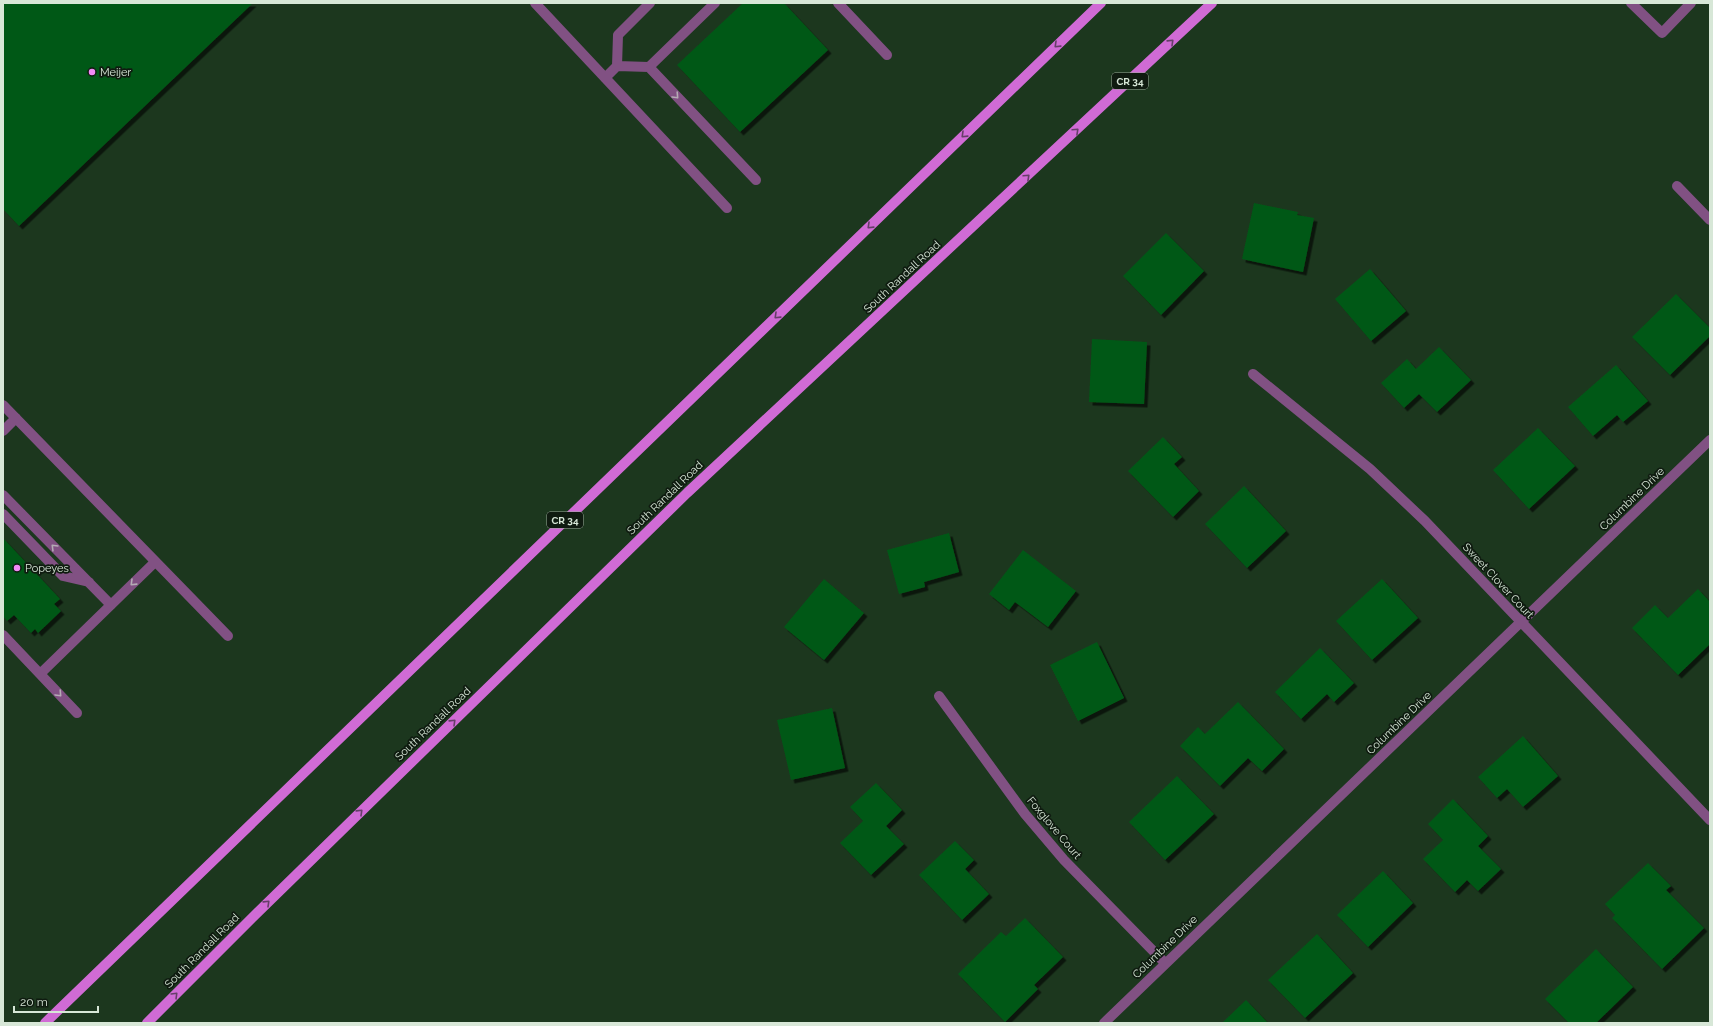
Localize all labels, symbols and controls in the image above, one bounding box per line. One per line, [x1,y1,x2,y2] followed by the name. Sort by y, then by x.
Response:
[1166,39,1174,47] one-way arrow
[1054,40,1062,48] one-way arrow
[100,66,131,79] place label: Meijer
[87,67,97,77] marker: Meijer
[1112,73,1148,89] road number: CR 34
[671,91,679,99] one-way arrow
[1071,128,1079,136] one-way arrow
[961,131,969,138] one-way arrow
[1022,175,1029,182] one-way arrow
[867,221,875,229] one-way arrow
[861,238,943,316] street label: South Randall Road
[774,311,782,319] one-way arrow
[625,459,706,537] street label: South Randall Road
[1597,464,1667,533] street label: Columbine Drive
[547,512,583,528] road number: CR 34
[1460,541,1536,622] street label: Sweet Clover Court
[51,544,59,552] one-way arrow
[25,562,69,575] place label: Popeyes
[12,563,22,573] marker: Popeyes
[130,578,138,586] one-way arrow
[393,685,474,763] street label: South Randall Road
[1364,688,1434,757] street label: Columbine Drive
[54,689,62,697] one-way arrow
[448,719,456,727] one-way arrow
[1024,794,1084,862] street label: Foxglove Court
[355,810,363,817] one-way arrow
[262,900,270,908] one-way arrow
[162,911,242,991] street label: South Randall Road
[1130,912,1200,981] street label: Columbine Drive
[14,988,98,1014] scale bar
[170,992,178,1000] one-way arrow
[20,995,48,1009] text: 20 m

